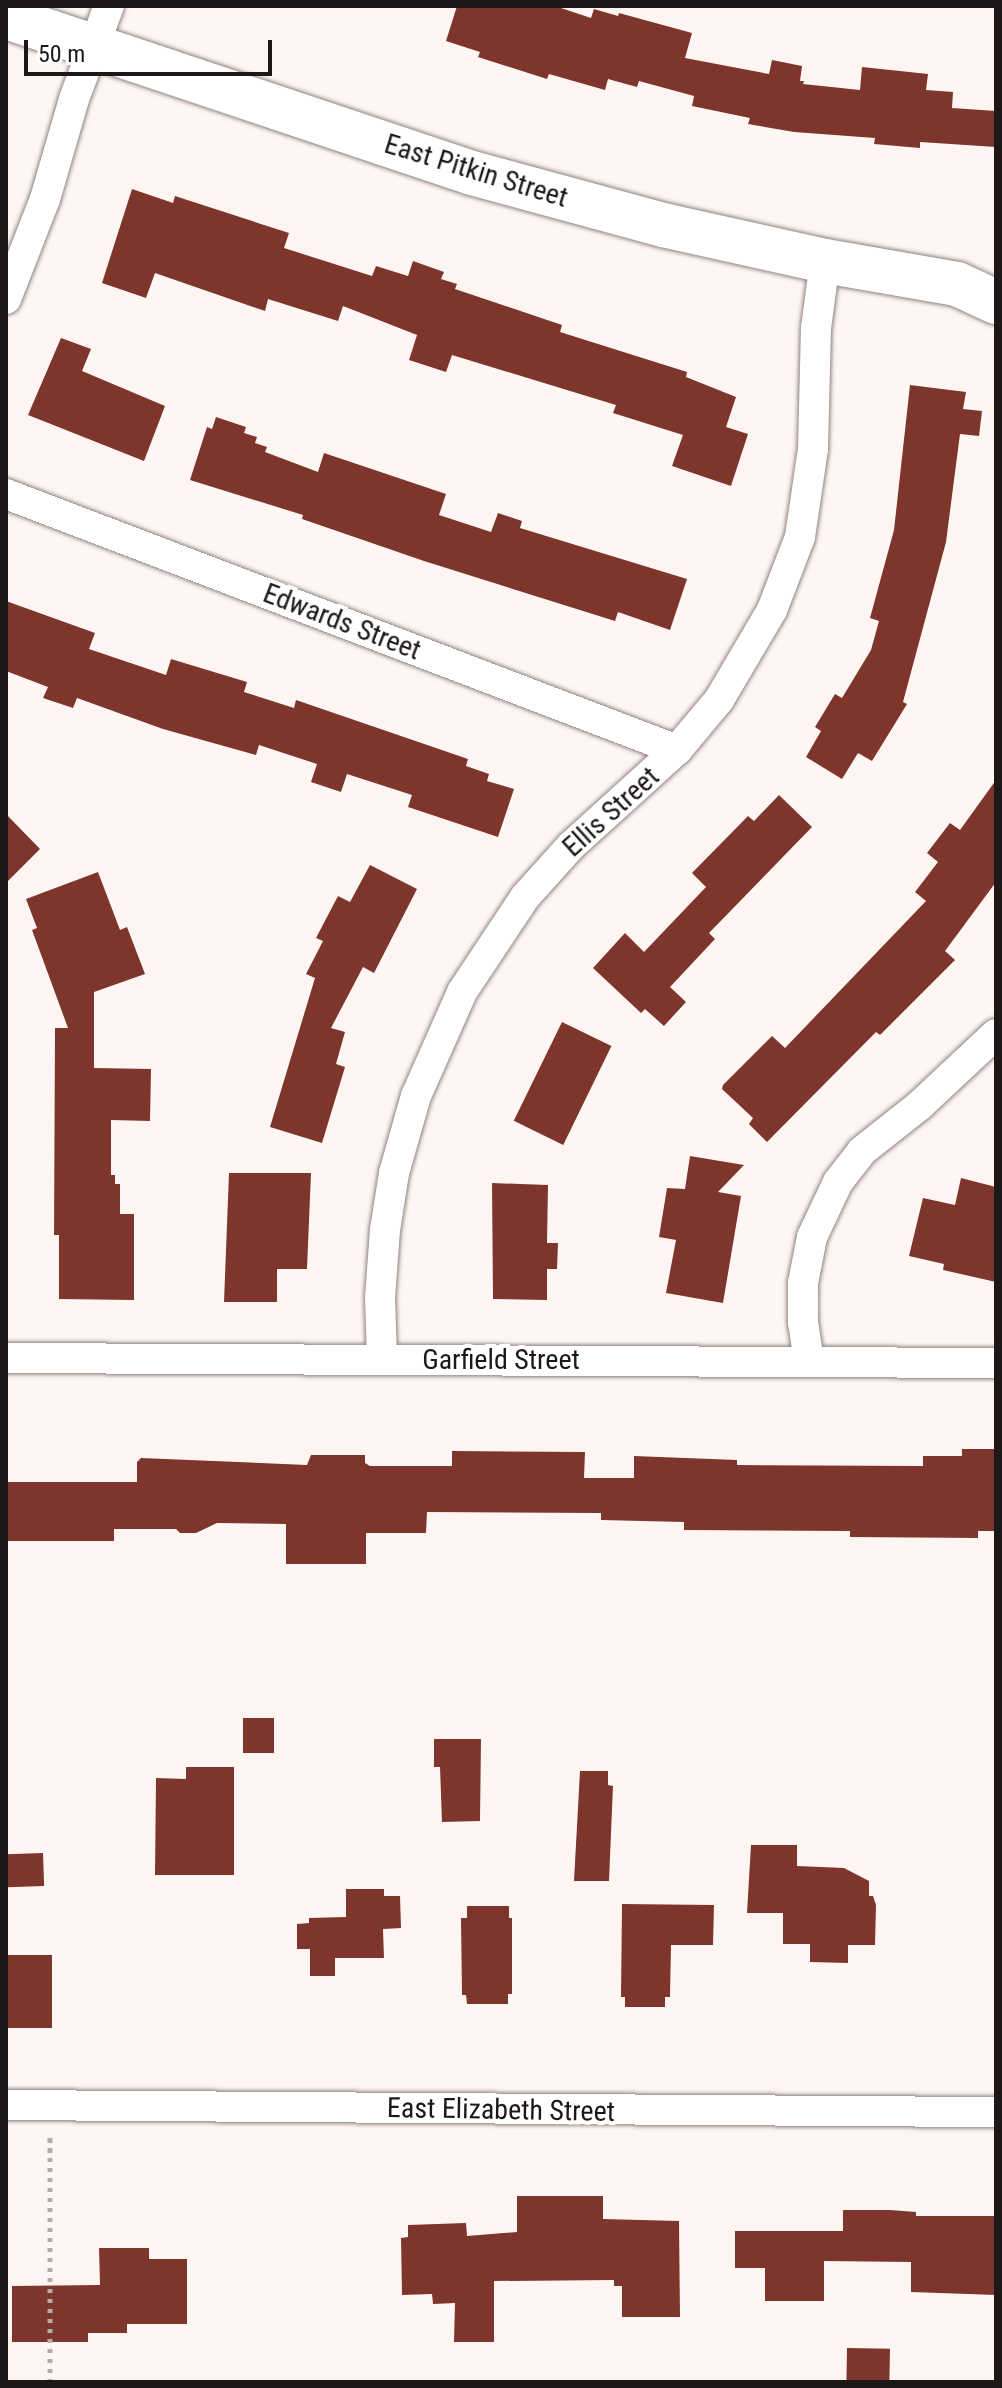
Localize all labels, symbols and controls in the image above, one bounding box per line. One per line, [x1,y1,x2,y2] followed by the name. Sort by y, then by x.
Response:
[28,24,276,74] scale bar
[38,40,85,68] text: 50 m
[380,127,572,215] street label: East Pitkin Street
[258,577,426,667] street label: Edwards Street
[556,760,666,864] street label: Ellis Street
[422,1343,580,1377] street label: Garfield Street
[387,2091,615,2129] street label: East Elizabeth Street

